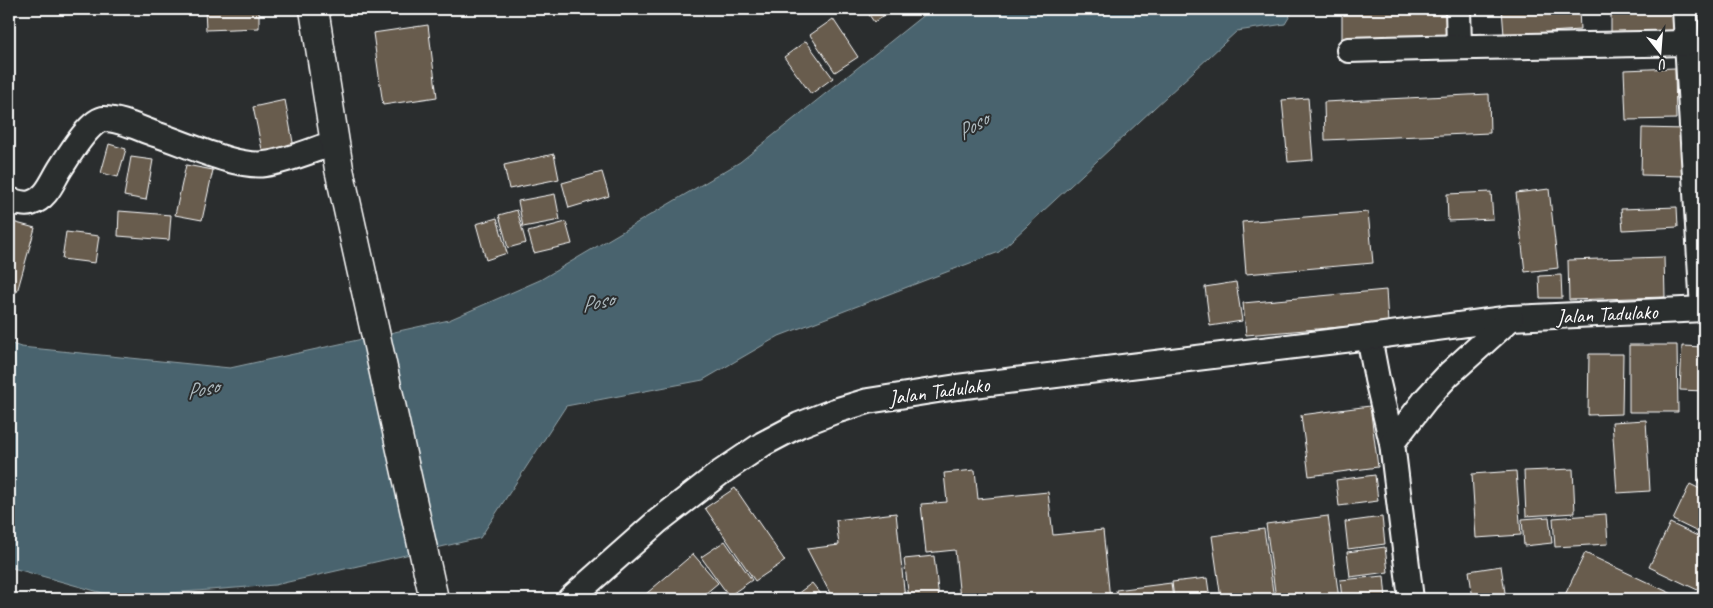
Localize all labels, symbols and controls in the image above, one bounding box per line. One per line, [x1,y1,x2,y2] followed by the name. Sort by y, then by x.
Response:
[1636,28,1686,78] north arrow
[1655,55,1669,74] text: U
[951,103,997,146] water label: Poso
[578,284,620,319] water label: Poso
[1555,298,1660,330] street label: Jalan Tadulako
[183,371,225,406] water label: Poso
[886,371,993,411] street label: Jalan Tadulako

